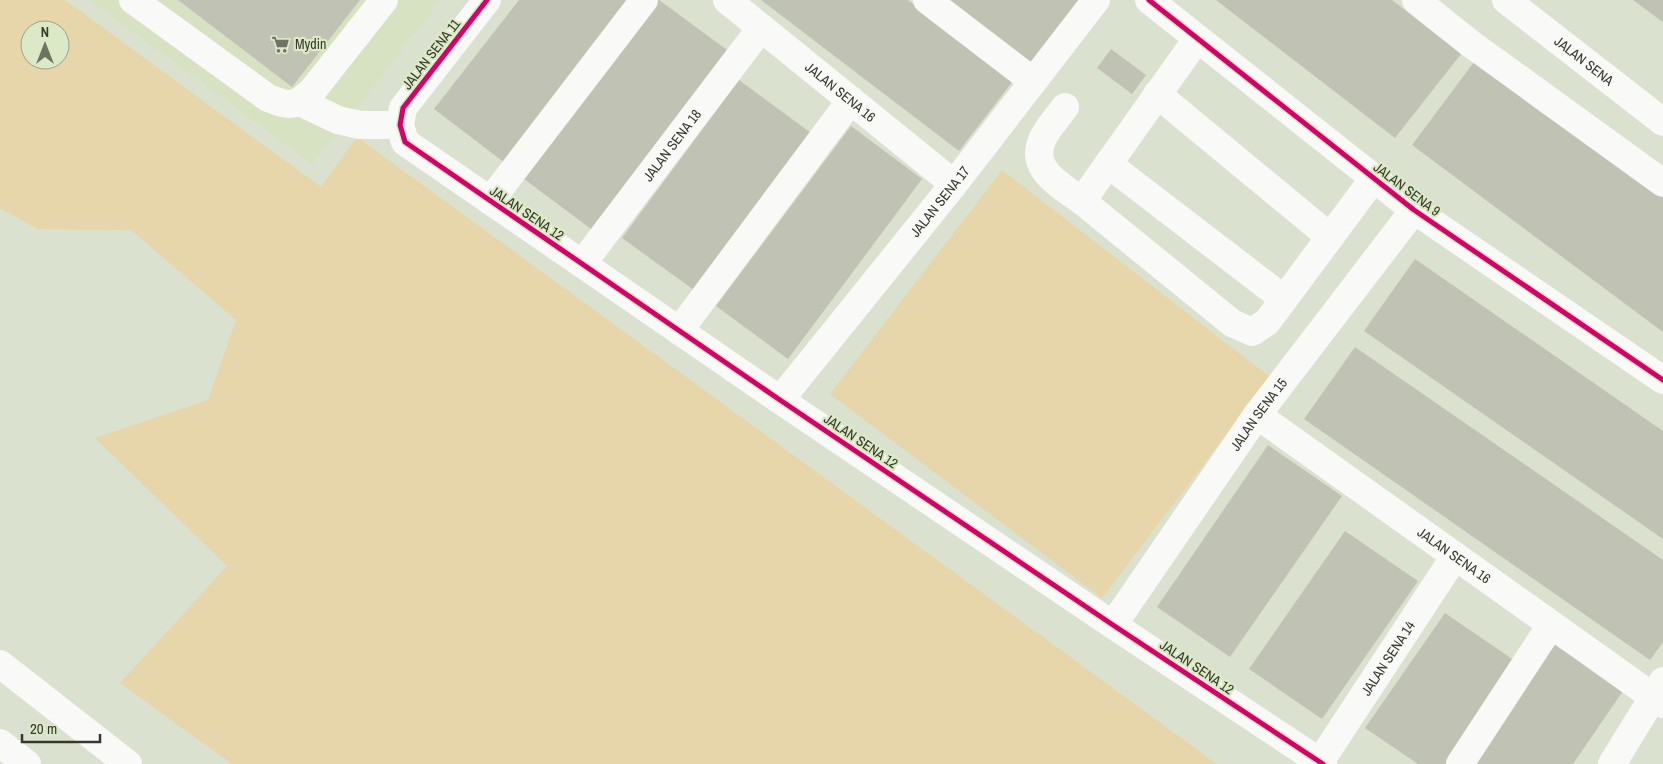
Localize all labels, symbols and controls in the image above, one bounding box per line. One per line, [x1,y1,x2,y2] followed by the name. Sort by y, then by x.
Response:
[398,15,465,93] street label: JALAN SENA 11
[20,20,70,70] north arrow
[41,23,49,41] text: N
[1551,32,1618,90] street label: JALAN SENA
[271,34,291,54] supermarket icon: Mydin
[295,35,326,53] place label: Mydin
[801,58,879,126] street label: JALAN SENA 16
[639,106,705,185] street label: JALAN SENA 18
[1370,158,1444,220] street label: JALAN SENA 9
[906,162,974,240] street label: JALAN SENA 17
[487,182,567,244] street label: JALAN SENA 12
[1226,374,1291,454] street label: JALAN SENA 15
[821,410,901,472] street label: JALAN SENA 12
[1414,523,1494,588] street label: JALAN SENA 16
[1357,617,1419,699] street label: JALAN SENA 14
[1157,636,1237,698] street label: JALAN SENA 12
[22,712,100,744] scale bar
[30,718,57,739] text: 20 m

